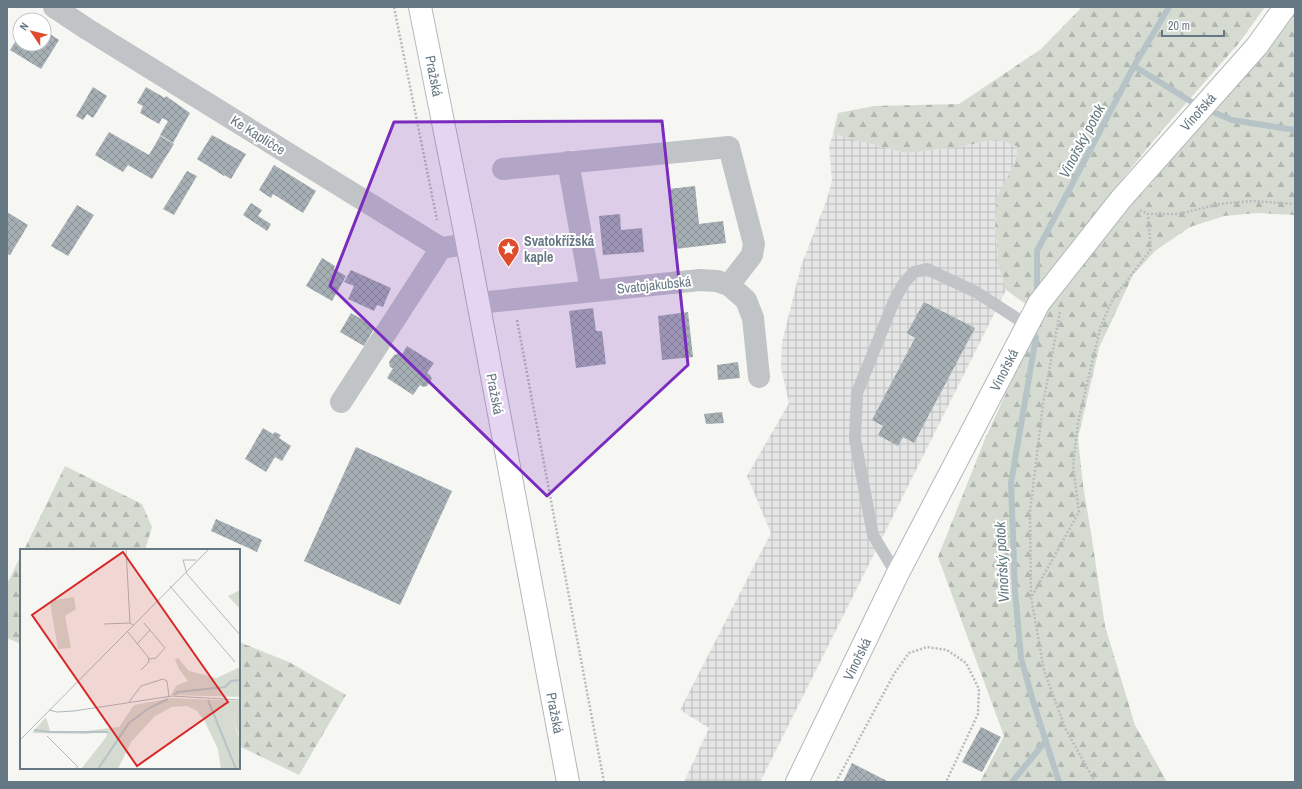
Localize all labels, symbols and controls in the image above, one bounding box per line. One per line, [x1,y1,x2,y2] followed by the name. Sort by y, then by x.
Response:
[12,12,52,52] north arrow
[1162,12,1224,38] scale bar
[1168,18,1190,34] text: 20 m
[16,20,31,33] text: N
[421,54,447,99] street label: Pražská
[1176,89,1220,135] street label: Vinořská
[1053,99,1110,181] water label: Vinořský potok
[227,111,289,159] street label: Ke Kapličce
[524,232,595,266] place label: Svatokřížská kaple
[495,236,521,269] place icon: Svatokřížská kaple
[616,272,693,298] street label: Svatojakubská
[986,345,1023,394] street label: Vinořská
[482,372,508,417] street label: Pražská
[989,520,1014,603] water label: Vinořský potok
[20,549,240,769] inset map
[839,634,875,683] street label: Vinořská
[542,691,568,736] street label: Pražská

